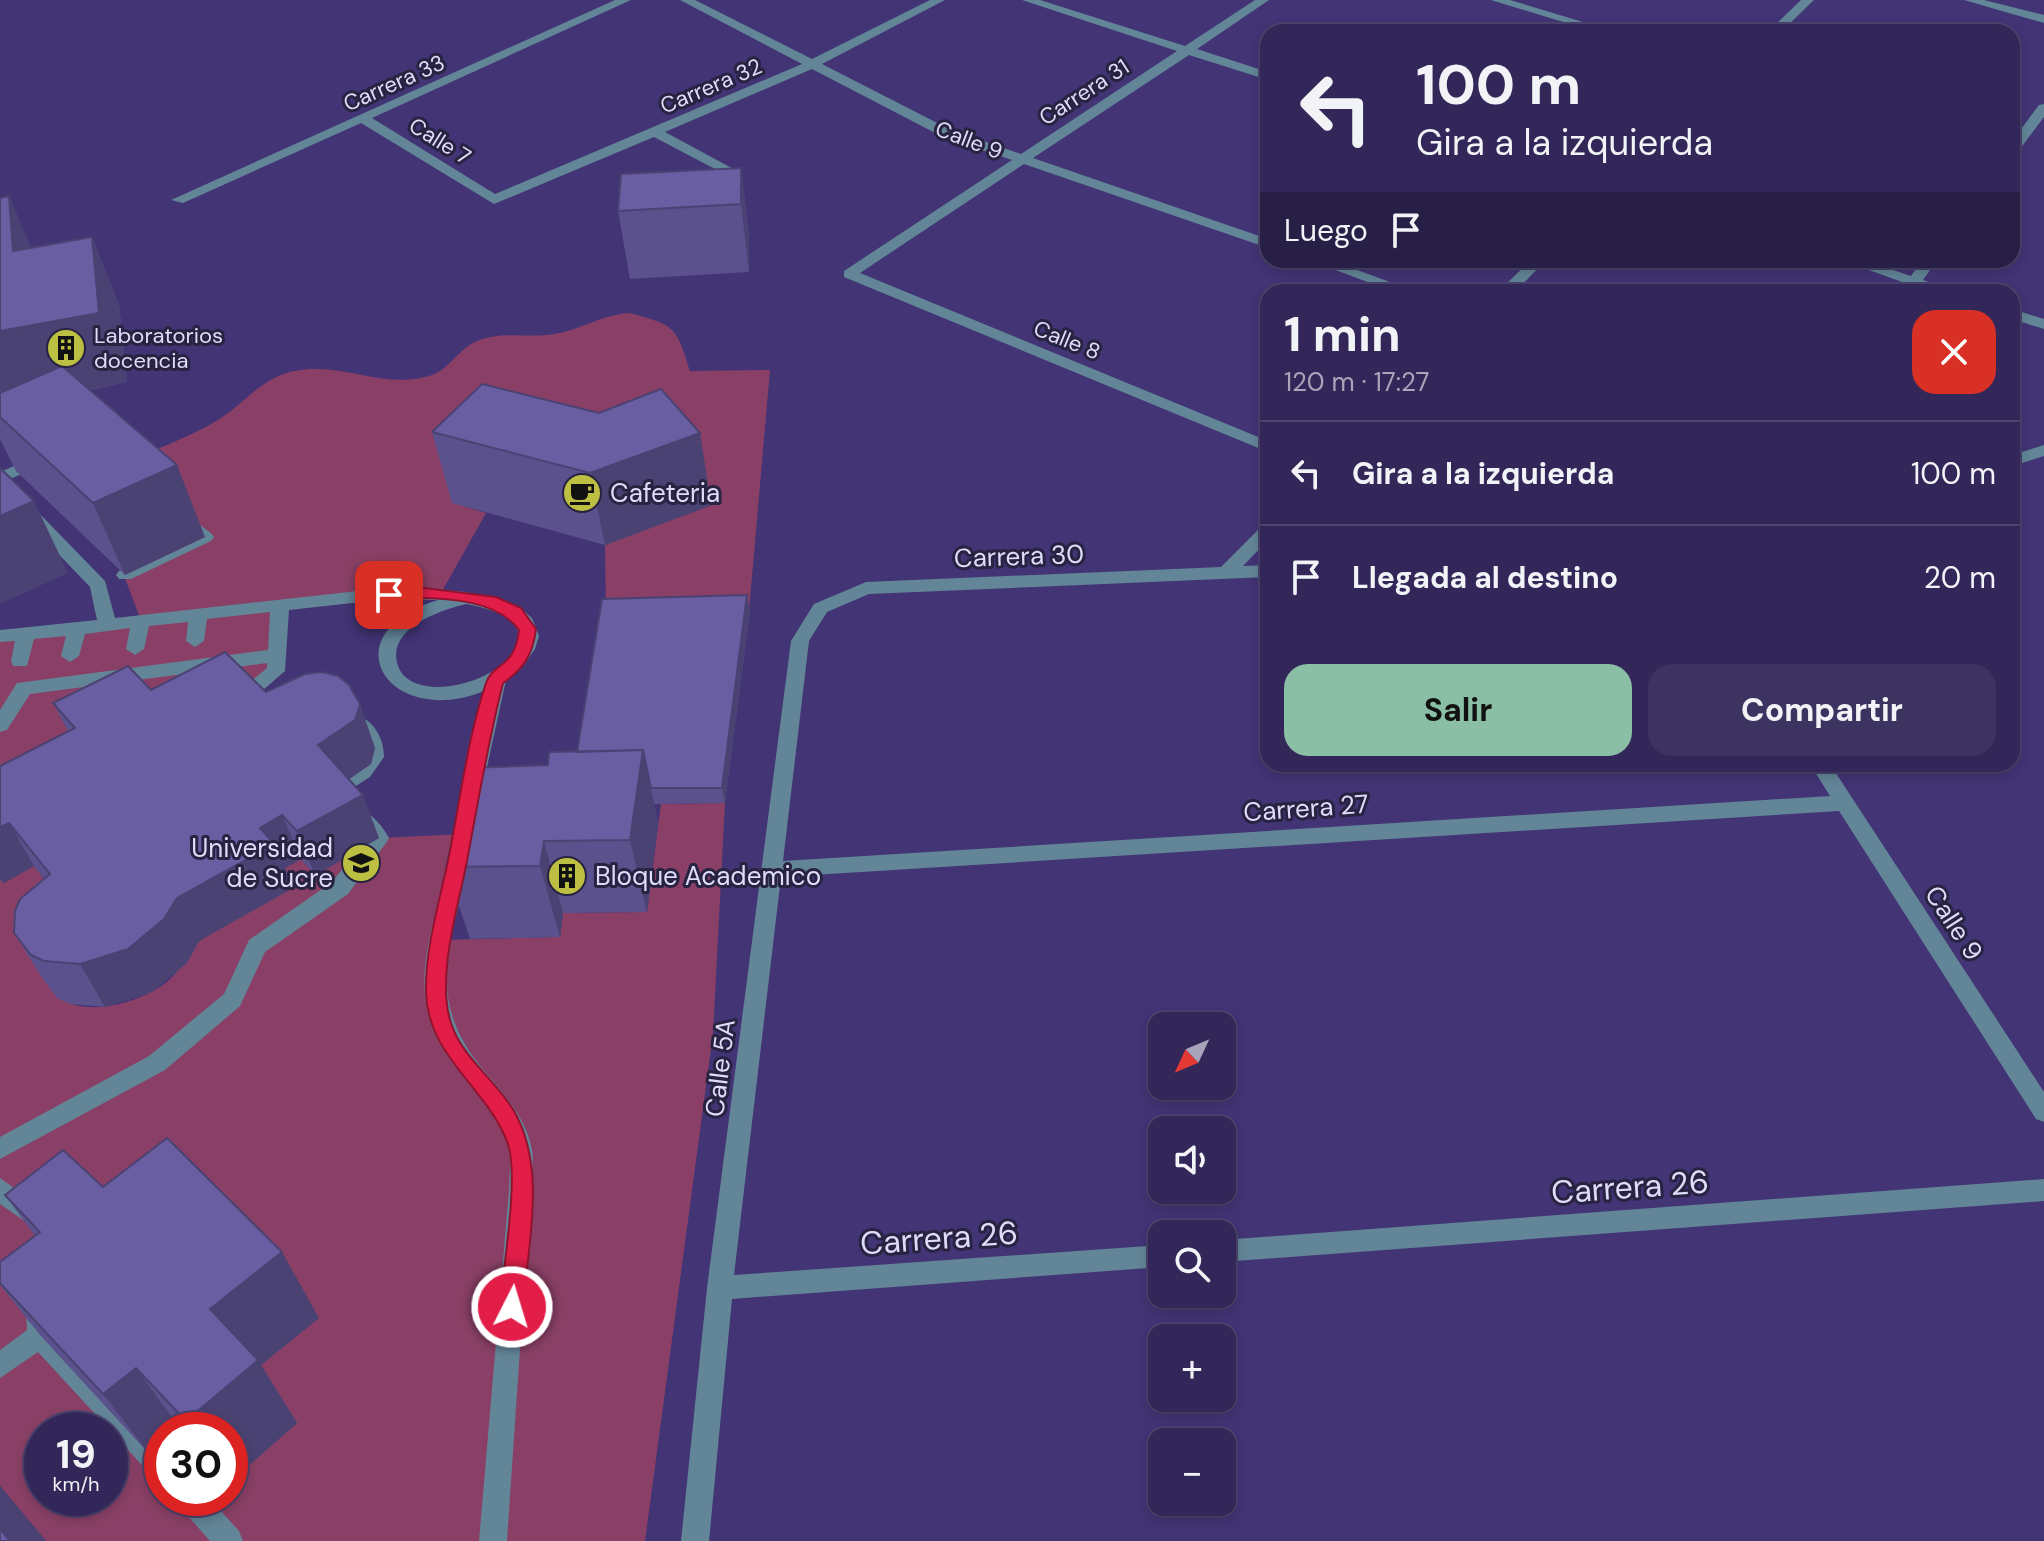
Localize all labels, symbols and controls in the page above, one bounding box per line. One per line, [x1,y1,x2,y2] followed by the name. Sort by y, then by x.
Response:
[339,48,449,118] street label: Carrera 33
[1416,48,1581,121] text: 100 m
[656,52,766,120] street label: Carrera 32
[1034,52,1134,132] street label: Carrera 31
[1284,56,1388,160] icon: left
[404,111,476,171] street label: Calle 7
[931,114,1007,166] street label: Calle 9
[1416,119,1713,166] text: Gira a la izquierda
[1384,208,1428,252] icon: arrive
[1284,211,1368,250] text: Luego
[1284,303,1401,366] text: 1 min
[1912,310,1996,394] button: close
[1029,314,1105,366] street label: Calle 8
[94,321,223,375] place label: Laboratorios docencia
[45,327,87,369] building icon: Laboratorios docencia
[1284,365,1429,399] text: 120 m · 17:27
[1284,451,1328,495] icon: left
[1352,454,1614,493] text: Gira a la izquierda
[1911,454,1996,493] text: 100 m
[561,472,603,514] cafe icon: Cafeteria
[610,476,720,510] place label: Cafeteria
[953,537,1085,575] street label: Carrera 30
[1284,555,1328,599] icon: arrive
[1352,558,1618,597] text: Llegada al destino
[1924,558,1996,597] text: 20 m
[355,561,423,629] pin
[367,573,411,617] icon: arrive
[1284,664,1632,756] button: Salir
[1648,664,1996,756] button: Compartir
[1242,787,1370,829] street label: Carrera 27
[191,831,333,895] place label: Universidad de Sucre
[340,842,382,884] school or university icon: Universidad de Sucre
[546,855,588,897] building icon: Bloque Academico
[595,859,821,893] place label: Bloque Academico
[1917,879,1991,967] street label: Calle 9
[1148,1012,1236,1100] north arrow
[1148,1012,1236,1516] map controls
[697,1017,743,1119] street label: Calle 5A
[1148,1116,1236,1204] button: sound
[1550,1161,1710,1213] street label: Carrera 26
[859,1212,1019,1264] street label: Carrera 26
[1148,1220,1236,1308] button: search
[470,1265,554,1349] position arrow
[1148,1324,1236,1412] button: +
[144,1412,248,1516] speed limit sign: 30
[56,1428,96,1480] text: 19
[1148,1428,1236,1516] button: −
[52,1471,100,1497] text: km/h

